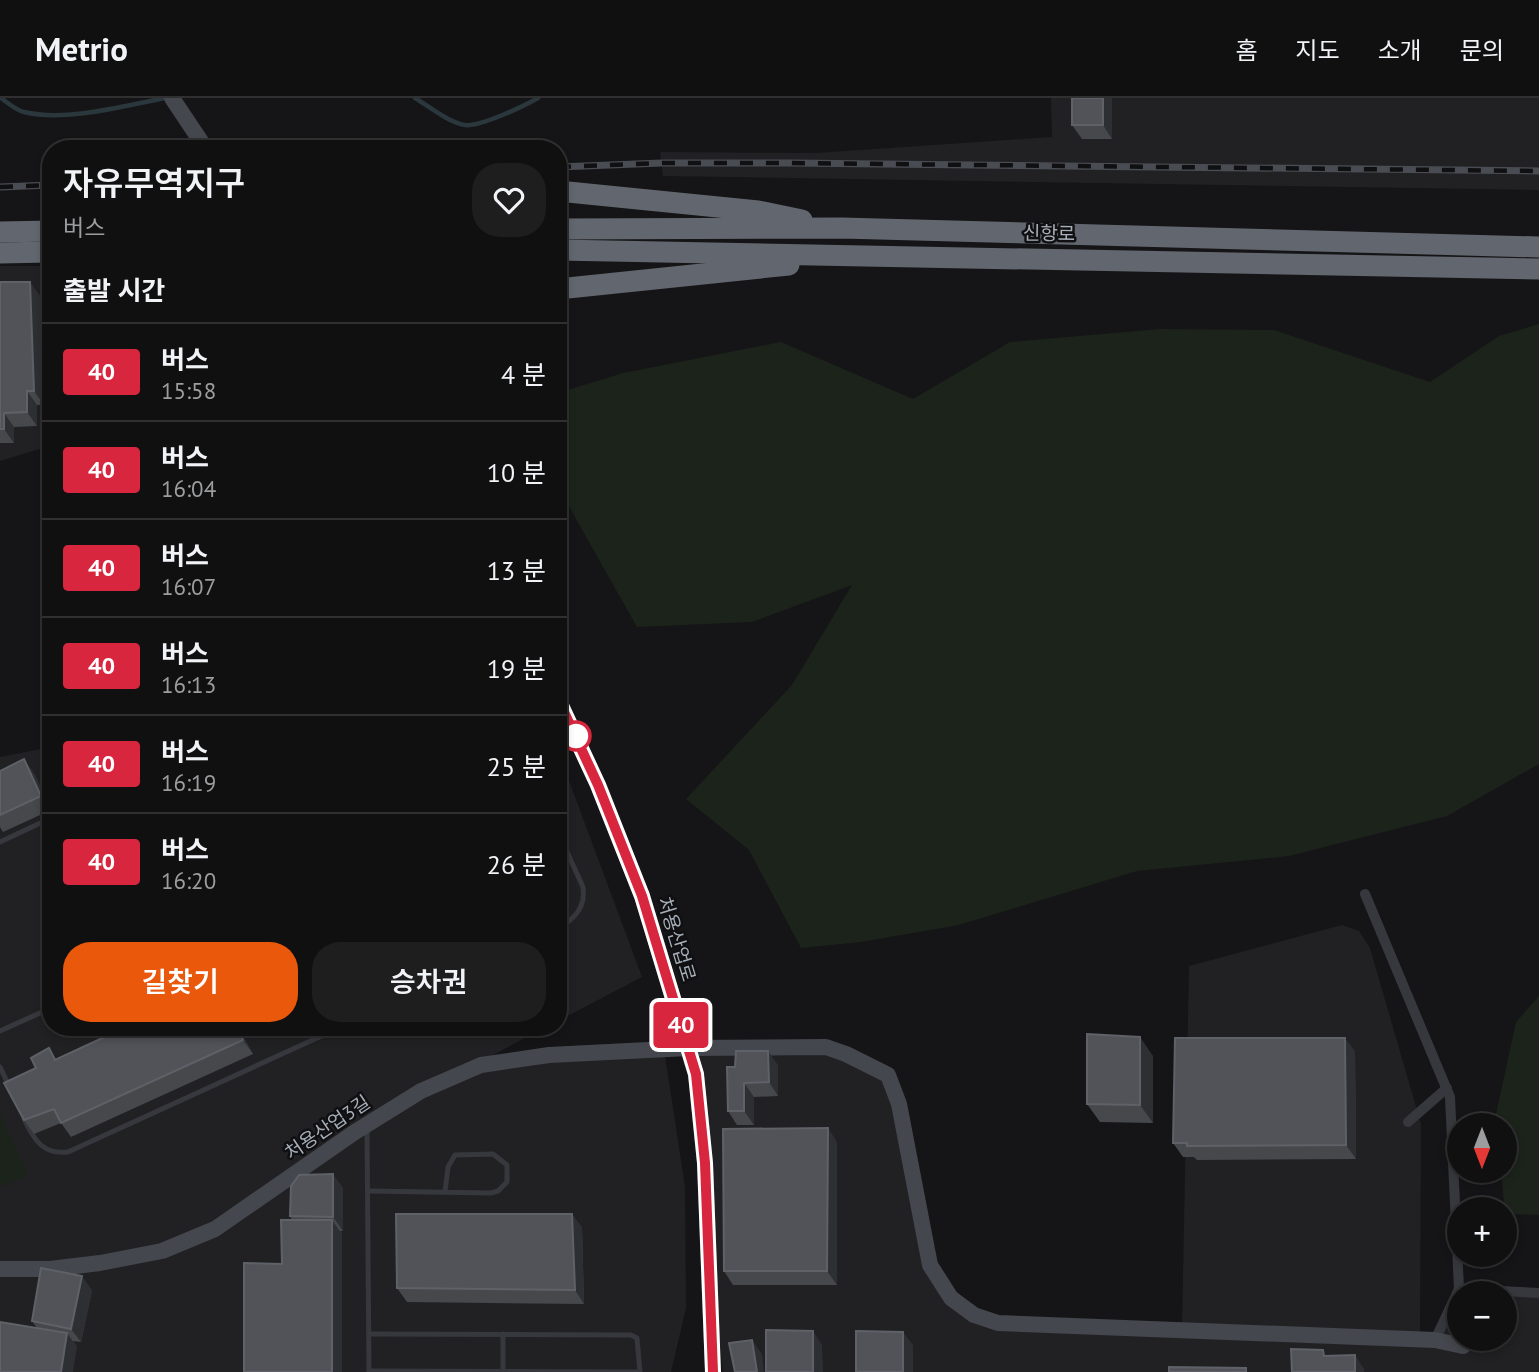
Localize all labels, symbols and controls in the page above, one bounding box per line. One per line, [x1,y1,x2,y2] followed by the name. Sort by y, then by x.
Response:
[35,27,128,70] text: Metrio
[1235,35,1257,66] text: 홈
[1295,35,1340,66] text: 지도
[1378,35,1422,66] text: 소개
[1460,35,1504,66] text: 문의
[63,161,245,204] text: 자유무역지구
[472,163,546,237] button: heart
[63,213,105,242] text: 버스
[1023,221,1075,245] street label: 신항로
[63,274,165,307] text: 출발 시간
[161,343,209,376] text: 버스
[88,356,115,387] text: 40
[501,358,546,391] text: 4 분
[161,376,216,405] text: 15:58
[161,441,209,474] text: 버스
[88,454,115,485] text: 40
[487,456,546,489] text: 10 분
[161,474,216,503] text: 16:04
[161,539,209,572] text: 버스
[88,552,115,583] text: 40
[487,554,546,587] text: 13 분
[161,572,216,601] text: 16:07
[161,637,209,670] text: 버스
[88,650,115,681] text: 40
[487,652,546,685] text: 19 분
[161,670,216,699] text: 16:13
[561,721,591,751] unlabelled marker
[161,735,209,768] text: 버스
[88,748,115,779] text: 40
[487,750,546,783] text: 25 분
[161,768,216,797] text: 16:19
[161,833,209,866] text: 버스
[88,846,115,877] text: 40
[487,848,546,881] text: 26 분
[161,866,216,895] text: 16:20
[653,894,701,984] street label: 처용산업로
[63,942,298,1022] button: 길찾기
[312,942,546,1022] button: 승차권
[650,1002,712,1048] line badge: 40
[667,1009,695,1040] text: 40
[280,1090,374,1164] street label: 처용산업3길
[1447,1113,1517,1183] north arrow
[1447,1113,1517,1351] map controls
[1447,1197,1517,1267] button: +
[1447,1281,1517,1351] button: −

